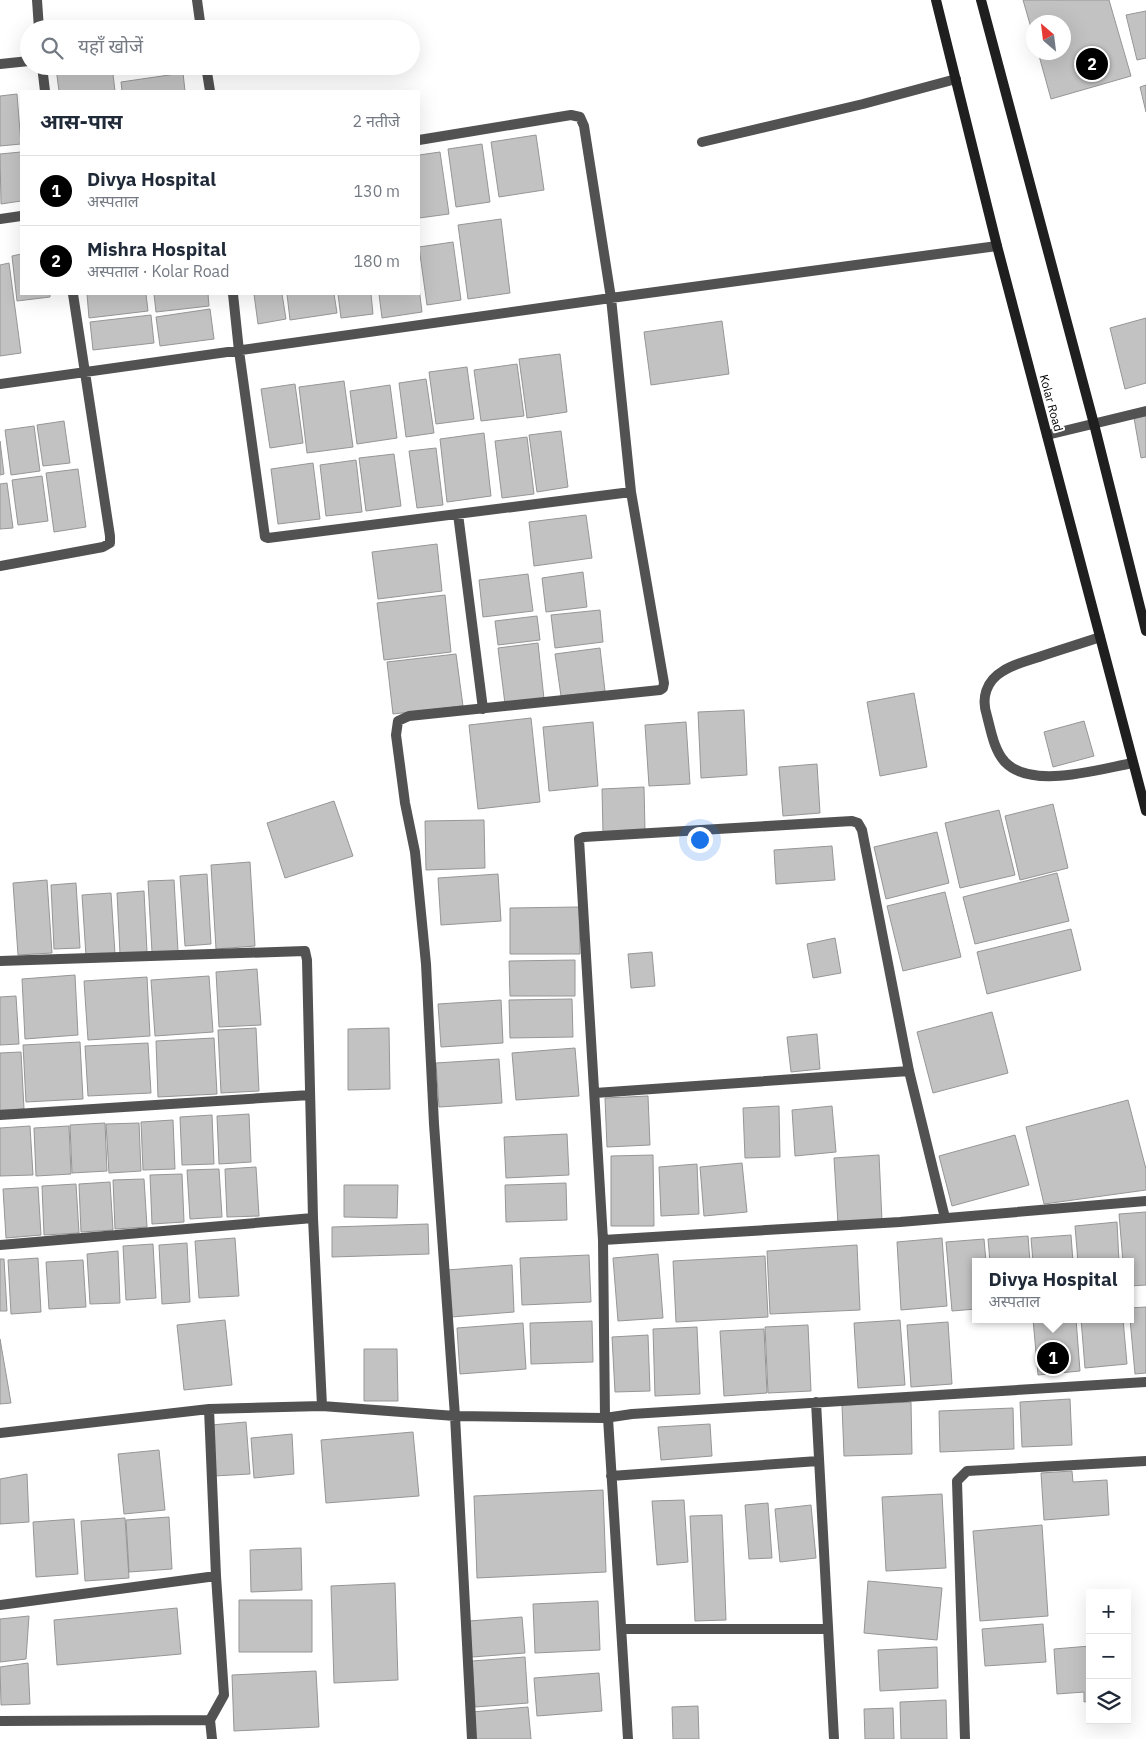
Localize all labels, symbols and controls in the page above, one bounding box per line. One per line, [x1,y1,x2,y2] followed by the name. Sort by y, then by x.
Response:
[1026,15,1071,60] north arrow
[20,20,420,75] search box
[38,34,66,62] icon: search
[78,34,143,58] text: यहाँ खोजें
[1076,45,1108,83] pin: 2
[40,107,123,135] text: आस-पास
[353,111,400,131] text: 2 नतीजे
[87,167,216,191] text: Divya Hospital
[51,181,61,201] text: 1
[353,181,400,201] text: 130 m
[87,191,139,211] text: अस्पताल
[87,237,226,261] text: Mishra Hospital
[51,251,61,271] text: 2
[353,251,400,271] text: 180 m
[87,261,229,281] text: अस्पताल · Kolar Road
[1037,373,1066,433] street label: Kolar Road
[687,827,713,853] your location
[972,1258,1134,1323] popup
[989,1267,1117,1291] text: Divya Hospital
[989,1291,1040,1311] text: अस्पताल
[1037,1339,1069,1377] pin: 1
[1086,1589,1131,1724] map controls
[1086,1589,1131,1634] button: +
[1086,1634,1131,1679] button: −
[1086,1679,1131,1724] button: layers

